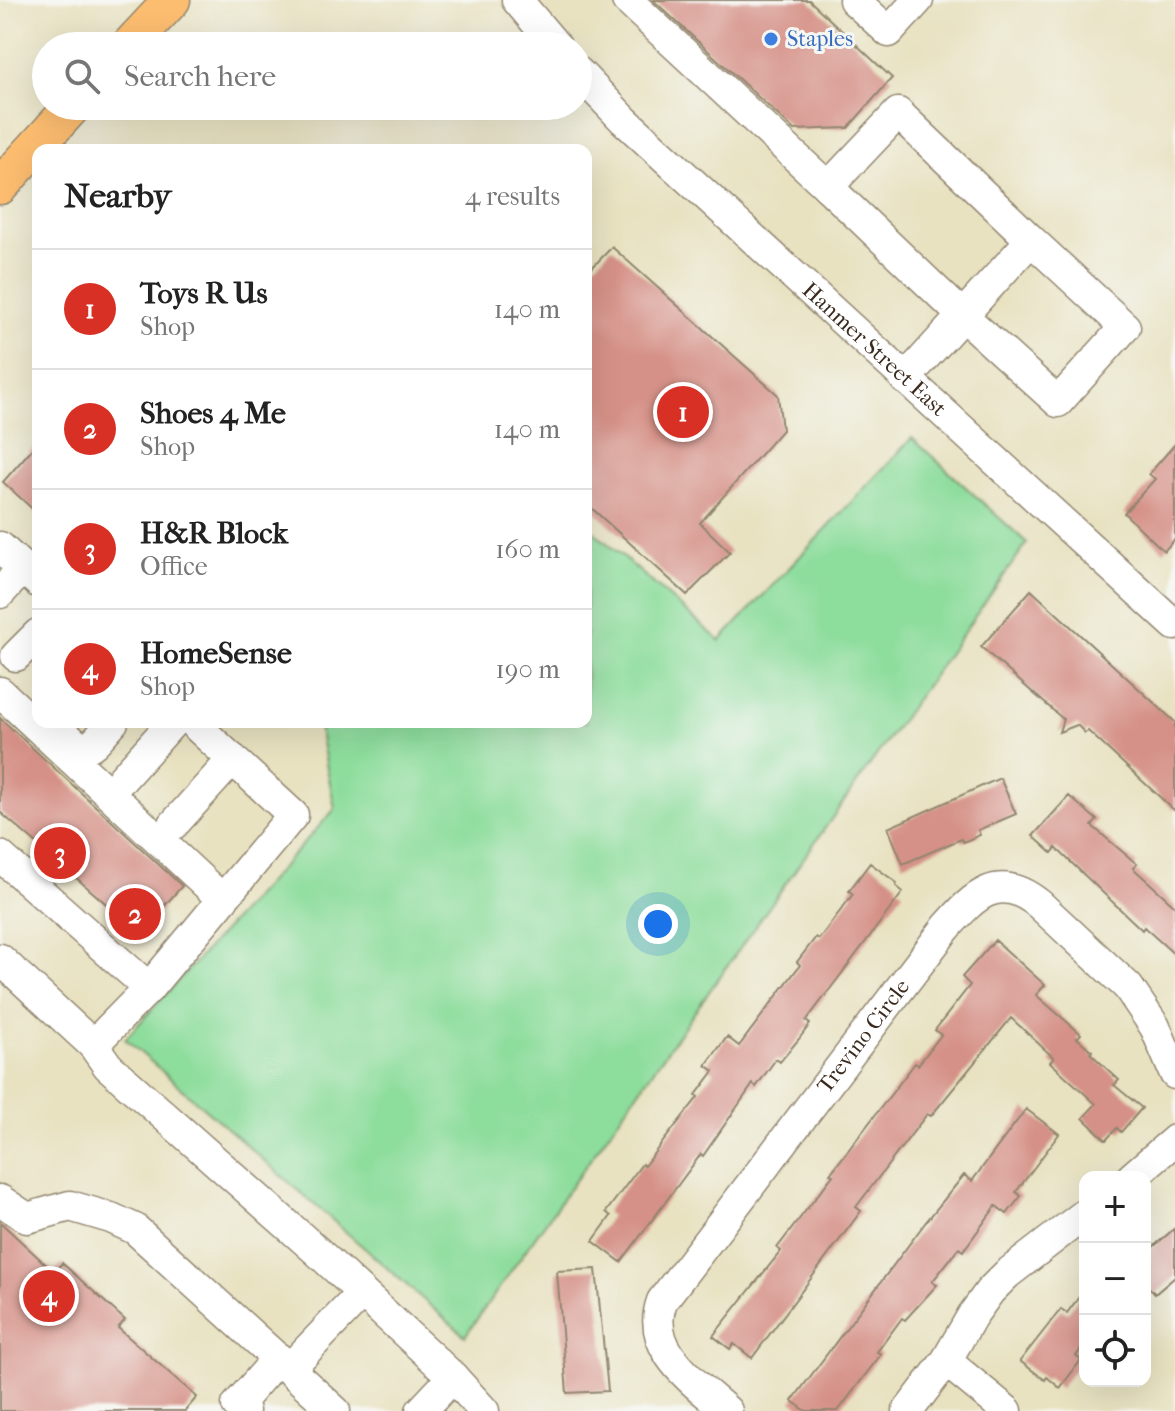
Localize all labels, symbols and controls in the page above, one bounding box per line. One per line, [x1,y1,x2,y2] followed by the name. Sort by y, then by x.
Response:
[787,26,853,52] place label: Staples
[762,30,780,48] marker: Staples
[32,32,592,120] search box
[60,54,104,98] icon: search
[124,59,276,94] text: Search here
[64,176,171,216] text: Nearby
[465,181,560,212] text: 4 results
[140,276,268,311] text: Toys R Us
[797,277,952,422] street label: Hanmer Street East
[85,294,95,325] text: 1
[494,294,560,325] text: 140 m
[140,311,195,342] text: Shop
[657,382,709,442] pin: 1
[140,396,286,431] text: Shoes 4 Me
[83,414,97,445] text: 2
[494,414,560,445] text: 140 m
[140,431,195,462] text: Shop
[140,516,288,551] text: H&R Block
[85,534,95,565] text: 3
[495,534,560,565] text: 160 m
[140,551,208,582] text: Office
[140,636,292,671] text: HomeSense
[82,654,98,685] text: 4
[496,654,560,685] text: 190 m
[140,671,195,702] text: Shop
[34,823,86,883] pin: 3
[109,884,161,944] pin: 2
[638,904,678,944] your location
[812,974,915,1098] street label: Trevino Circle
[1079,1171,1151,1387] map controls
[1079,1171,1151,1243] button: +
[1079,1243,1151,1315] button: −
[23,1266,75,1326] pin: 4
[1079,1315,1151,1387] button: locate

